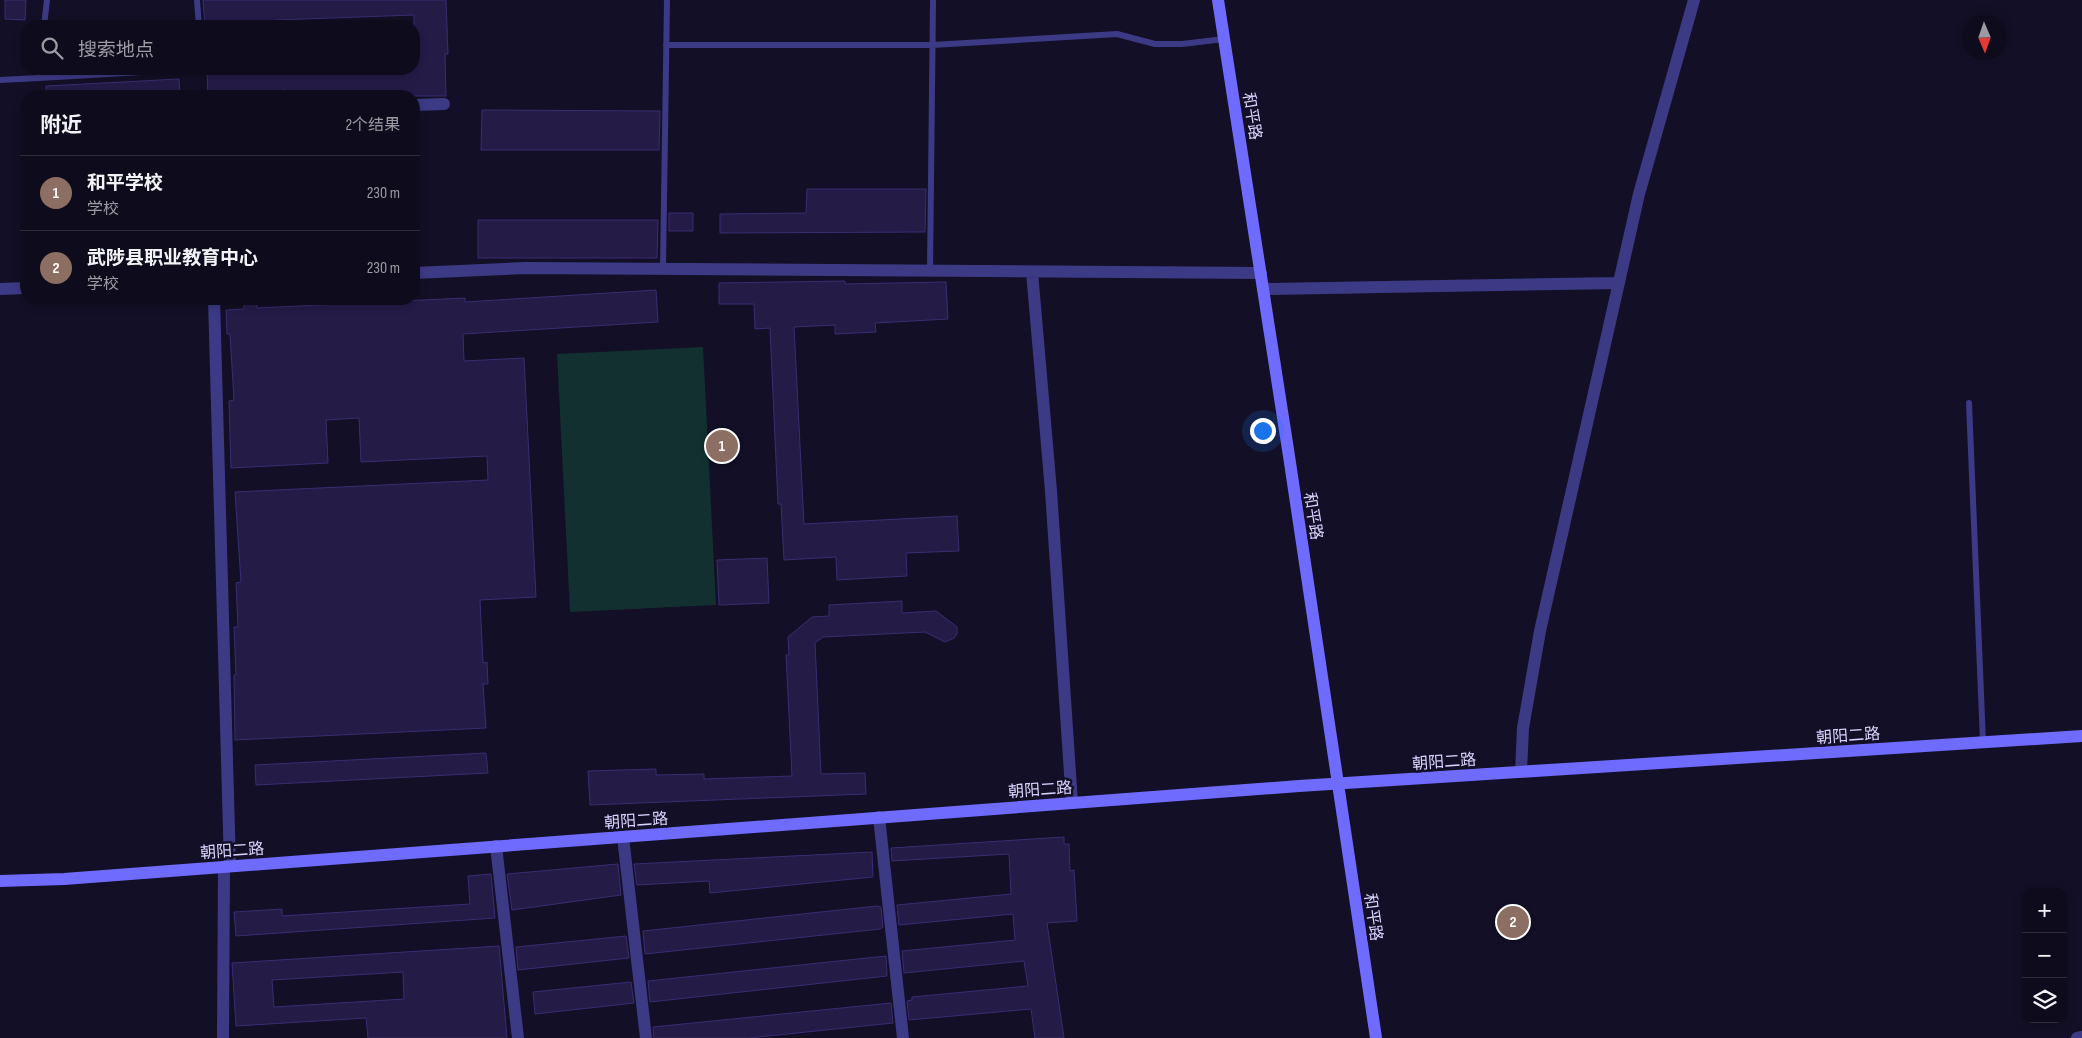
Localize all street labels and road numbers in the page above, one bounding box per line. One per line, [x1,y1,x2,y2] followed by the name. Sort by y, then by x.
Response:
[1238,91,1265,141] street label: 和平路
[1299,491,1326,541] street label: 和平路
[1816,725,1881,748] street label: 朝阳二路
[1412,751,1477,774] street label: 朝阳二路
[1008,779,1073,802] street label: 朝阳二路
[604,810,669,833] street label: 朝阳二路
[200,840,265,863] street label: 朝阳二路
[1360,892,1385,942] street label: 和平路

